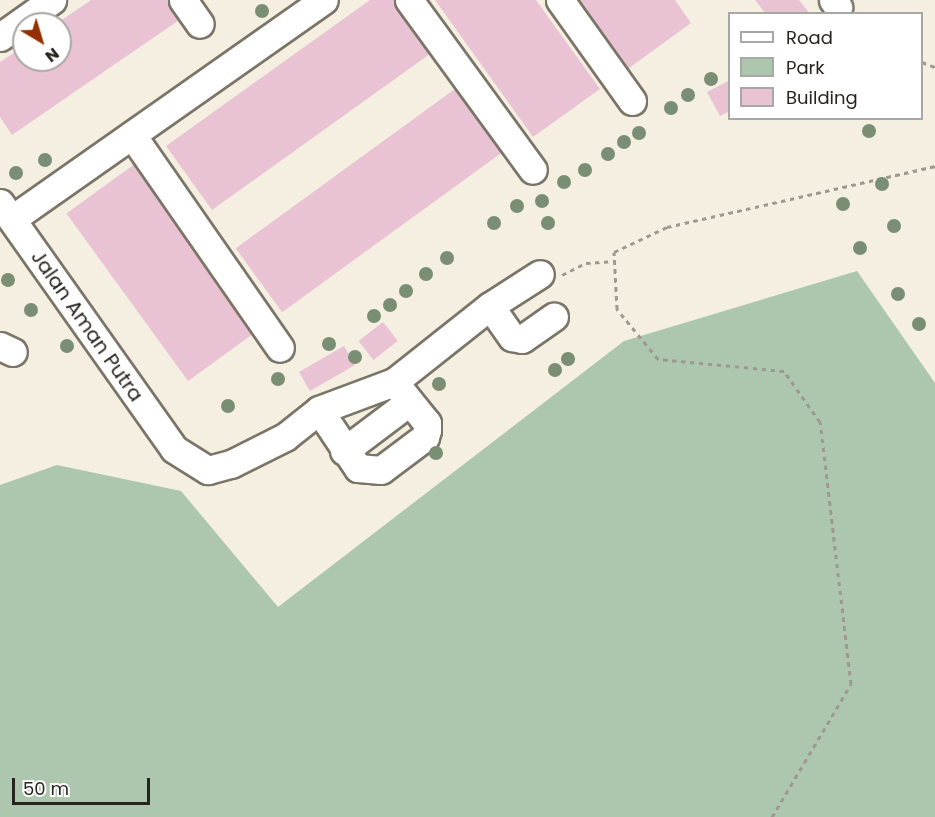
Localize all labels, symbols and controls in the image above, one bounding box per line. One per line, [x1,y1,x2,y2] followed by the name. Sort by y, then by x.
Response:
[12,12,72,72] north arrow
[728,12,923,120] legend
[786,25,833,50] text: Road
[40,42,64,68] text: N
[786,55,825,80] text: Park
[786,85,858,110] text: Building
[26,246,148,406] street label: Jalan Aman Putra
[15,766,153,804] scale bar
[23,776,69,801] text: 50 m

